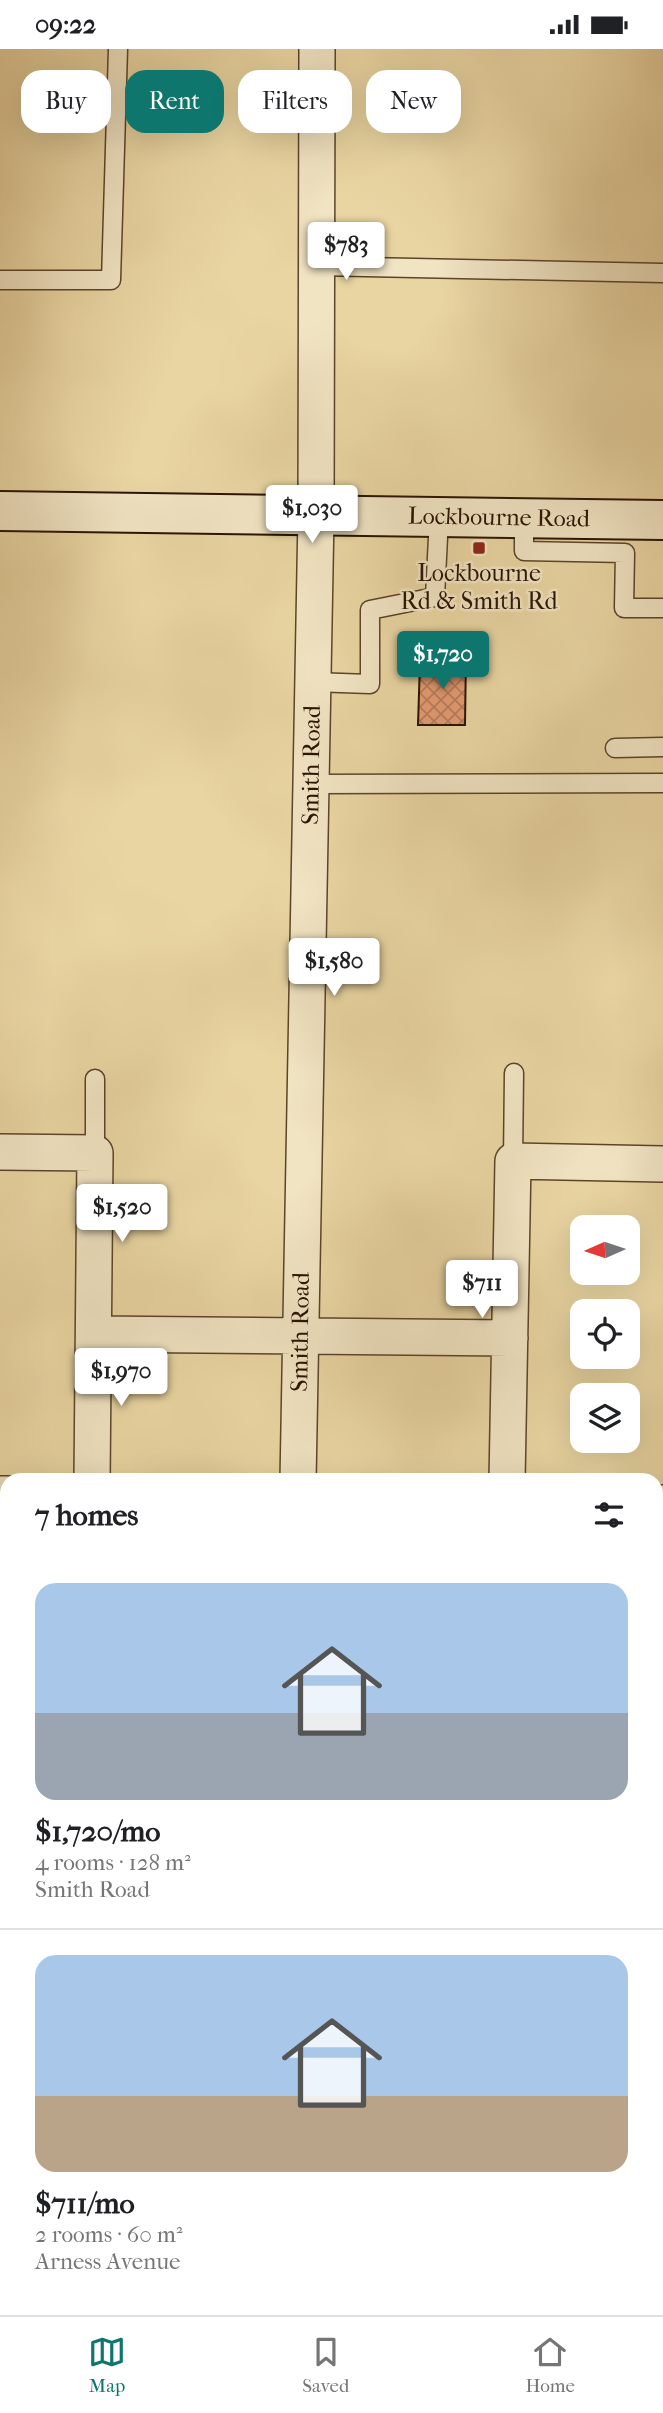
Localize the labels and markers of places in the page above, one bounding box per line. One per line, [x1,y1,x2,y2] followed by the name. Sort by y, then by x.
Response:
[305,223,387,282] pin: $783
[255,485,369,545] pin: $1,030
[471,540,487,556] marker: Lockbourne Rd & Smith Rd
[400,559,558,615] place label: Lockbourne Rd & Smith Rd
[386,631,500,691] pin: $1,720
[277,939,391,998] pin: $1,580
[65,1185,179,1244] pin: $1,520
[441,1261,523,1320] pin: $711
[64,1349,178,1408] pin: $1,970

